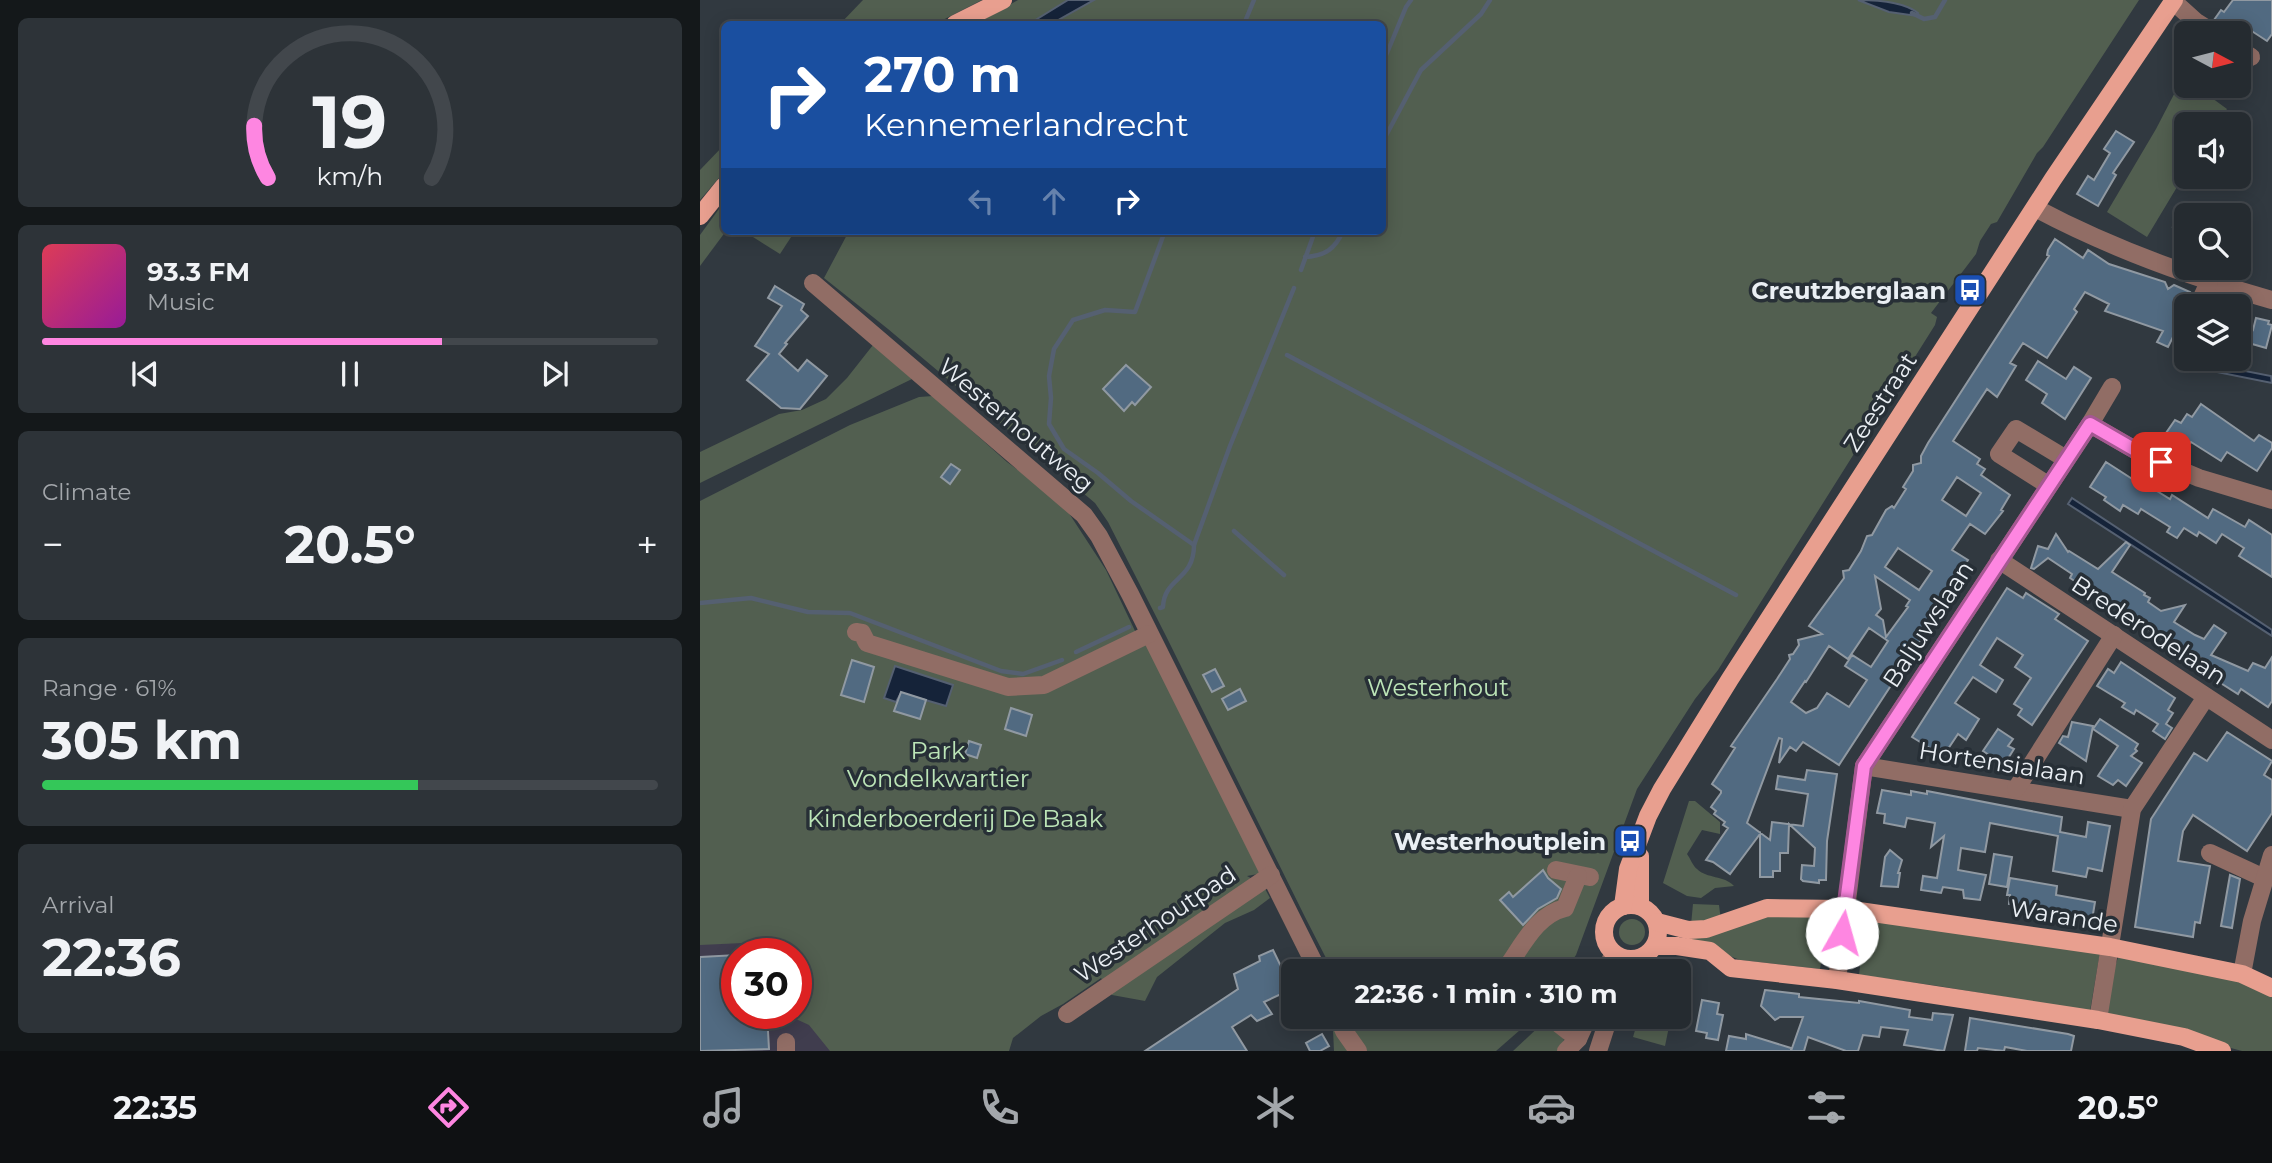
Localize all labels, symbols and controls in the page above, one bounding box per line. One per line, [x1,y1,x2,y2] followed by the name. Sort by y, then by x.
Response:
[2174,21,2250,98] north arrow
[2174,21,2251,371] map controls
[864,45,1021,104] text: 270 m
[749,49,840,140] icon: right
[313,79,387,167] text: 19
[864,105,1189,144] text: Kennemerlandrecht
[2174,112,2251,189] button: sound
[317,161,383,191] text: km/h
[962,182,1000,220] icon: left
[1035,182,1073,220] icon: ahead
[1108,182,1146,220] icon: right
[2174,203,2251,280] button: search
[147,256,250,288] text: 93.3 FM
[1951,271,1989,309] bus stop icon: Creutzberglaan
[1751,276,1946,305] place label: Creutzberglaan
[147,288,215,316] text: Music
[2174,294,2251,371] button: layers
[1837,347,1923,457] street label: Zeestraat
[933,352,1099,498] street label: Westerhoutweg
[126,355,164,393] icon: previous
[331,355,369,393] icon: pause
[536,355,574,393] icon: next
[2131,432,2191,492] pin
[2142,443,2180,481] icon: arrive
[42,478,131,506] text: Climate
[284,513,416,576] text: 20.5°
[42,521,64,568] text: −
[636,521,658,568] text: +
[1876,555,1980,693] street label: Baljuwslaan
[2066,569,2232,691] street label: Brederodelaan
[1367,673,1509,702] park label: Westerhout
[42,674,177,702] text: Range · 61%
[42,709,242,772] text: 305 km
[847,736,1029,793] park label: Park Vondelkwartier
[1917,736,2087,790] street label: Hortensialaan
[807,804,1104,833] park label: Kinderboerderij De Baak
[1611,822,1649,860] bus stop icon: Westerhoutplein
[1394,827,1606,856] place label: Westerhoutplein
[1069,859,1241,989] street label: Westerhoutpad
[42,891,115,919] text: Arrival
[2008,893,2120,939] street label: Warande
[1805,896,1879,970] position arrow
[42,926,181,989] text: 22:36
[721,938,812,1029] speed limit sign: 30
[1354,978,1618,1010] text: 22:36 · 1 min · 310 m
[424,1083,473,1132] icon: directions
[699,1083,748,1132] icon: music
[975,1083,1024,1132] icon: phone
[1251,1083,1300,1132] icon: climate
[1527,1083,1576,1132] icon: car
[1802,1083,1851,1132] icon: filters
[113,1088,197,1127] text: 22:35
[2078,1088,2159,1127] text: 20.5°

